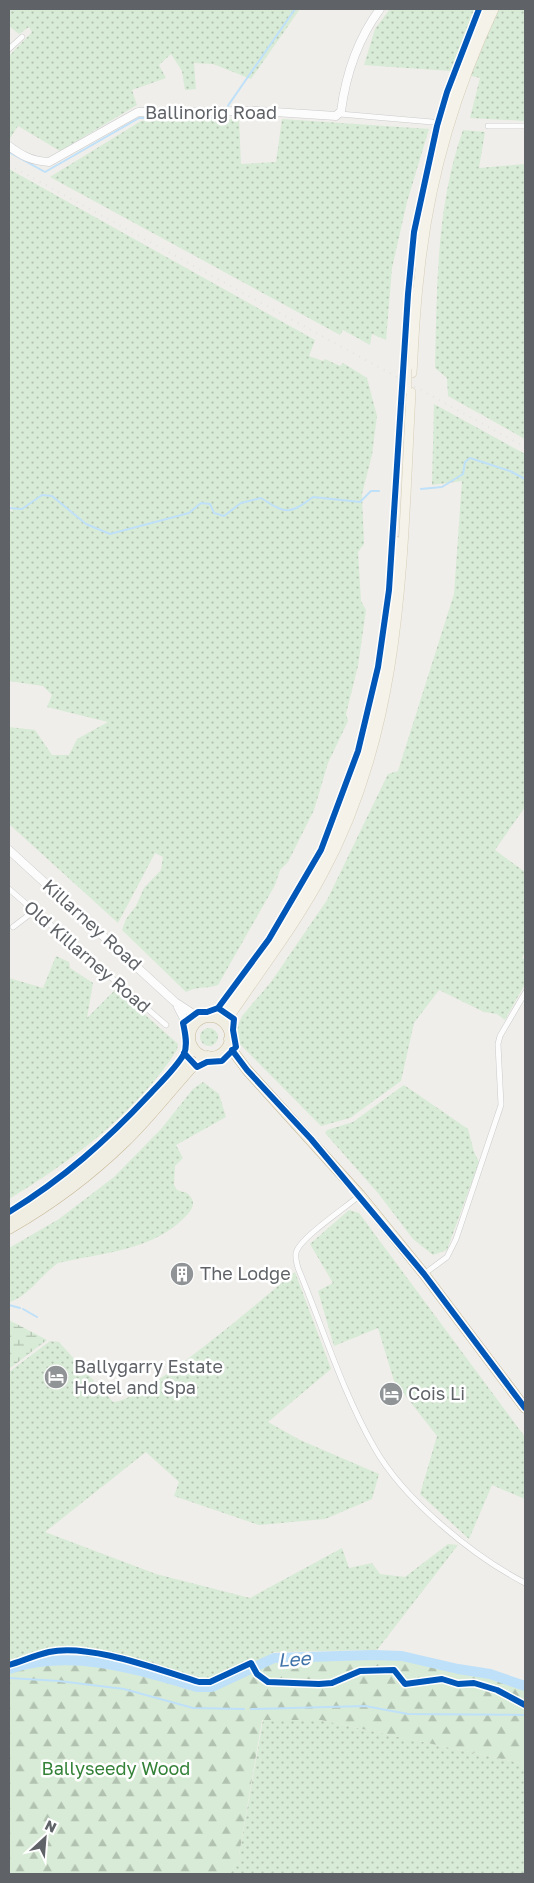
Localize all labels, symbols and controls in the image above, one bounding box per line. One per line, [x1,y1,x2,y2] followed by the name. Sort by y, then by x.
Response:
[145,101,277,123] street label: Ballinorig Road
[39,874,147,975] street label: Killarney Road
[20,895,155,1017] street label: Old Killarney Road
[169,1261,195,1287] building icon: The Lodge
[200,1262,291,1284] place label: The Lodge
[74,1355,223,1398] place label: Ballygarry Estate Hotel and Spa
[43,1364,69,1390] hotel icon: Ballygarry Estate Hotel and Spa
[378,1381,404,1407] hotel icon: Cois Li
[408,1382,465,1404] place label: Cois Li
[277,1646,313,1671] water label: Lee
[42,1757,190,1779] park label: Ballyseedy Wood
[20,1813,70,1863] north arrow
[42,1816,59,1836] text: N

